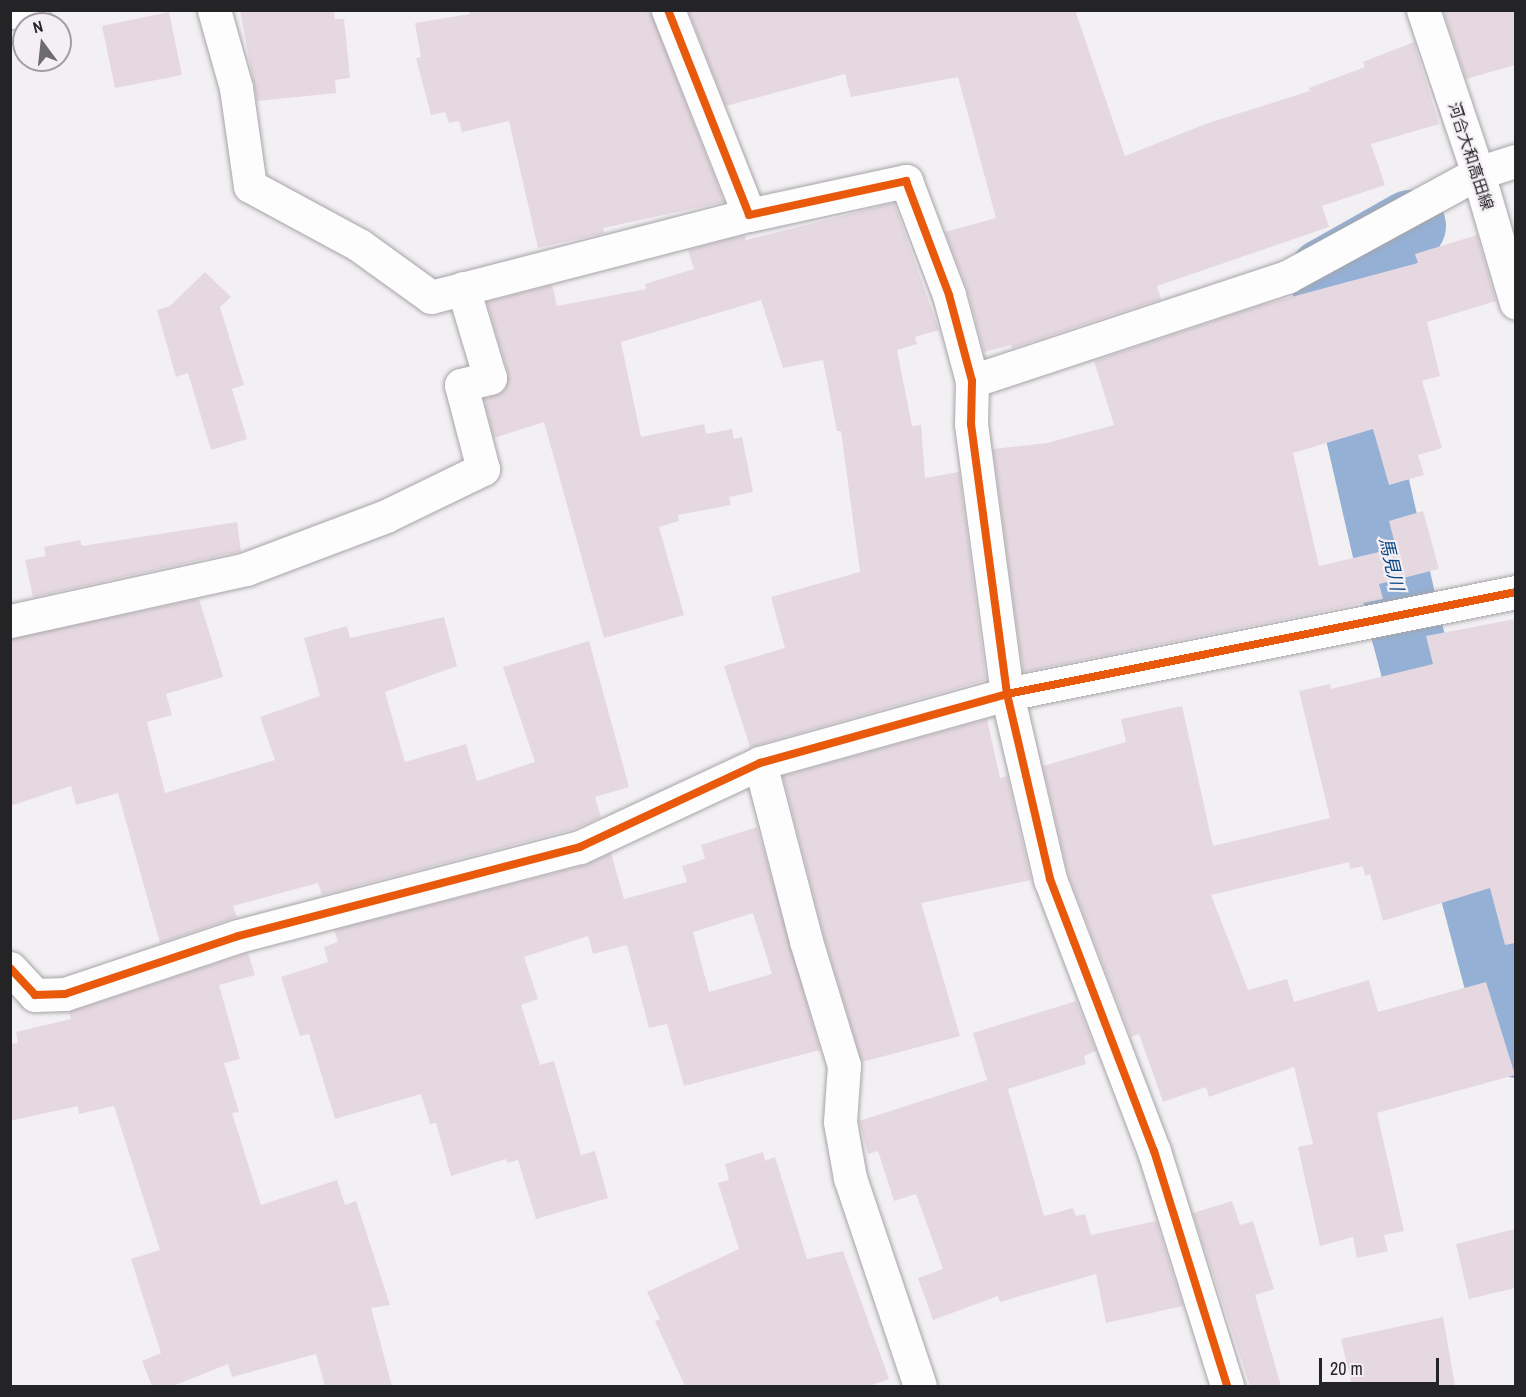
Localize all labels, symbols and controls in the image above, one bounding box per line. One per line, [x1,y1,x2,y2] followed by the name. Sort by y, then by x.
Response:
[12,12,72,72] north arrow
[30,15,45,38] text: N
[1445,100,1497,212] street label: 河合大和高田線
[1374,535,1408,593] water label: 馬見川
[1322,1346,1442,1384] scale bar
[1330,1356,1363,1381] text: 20 m

